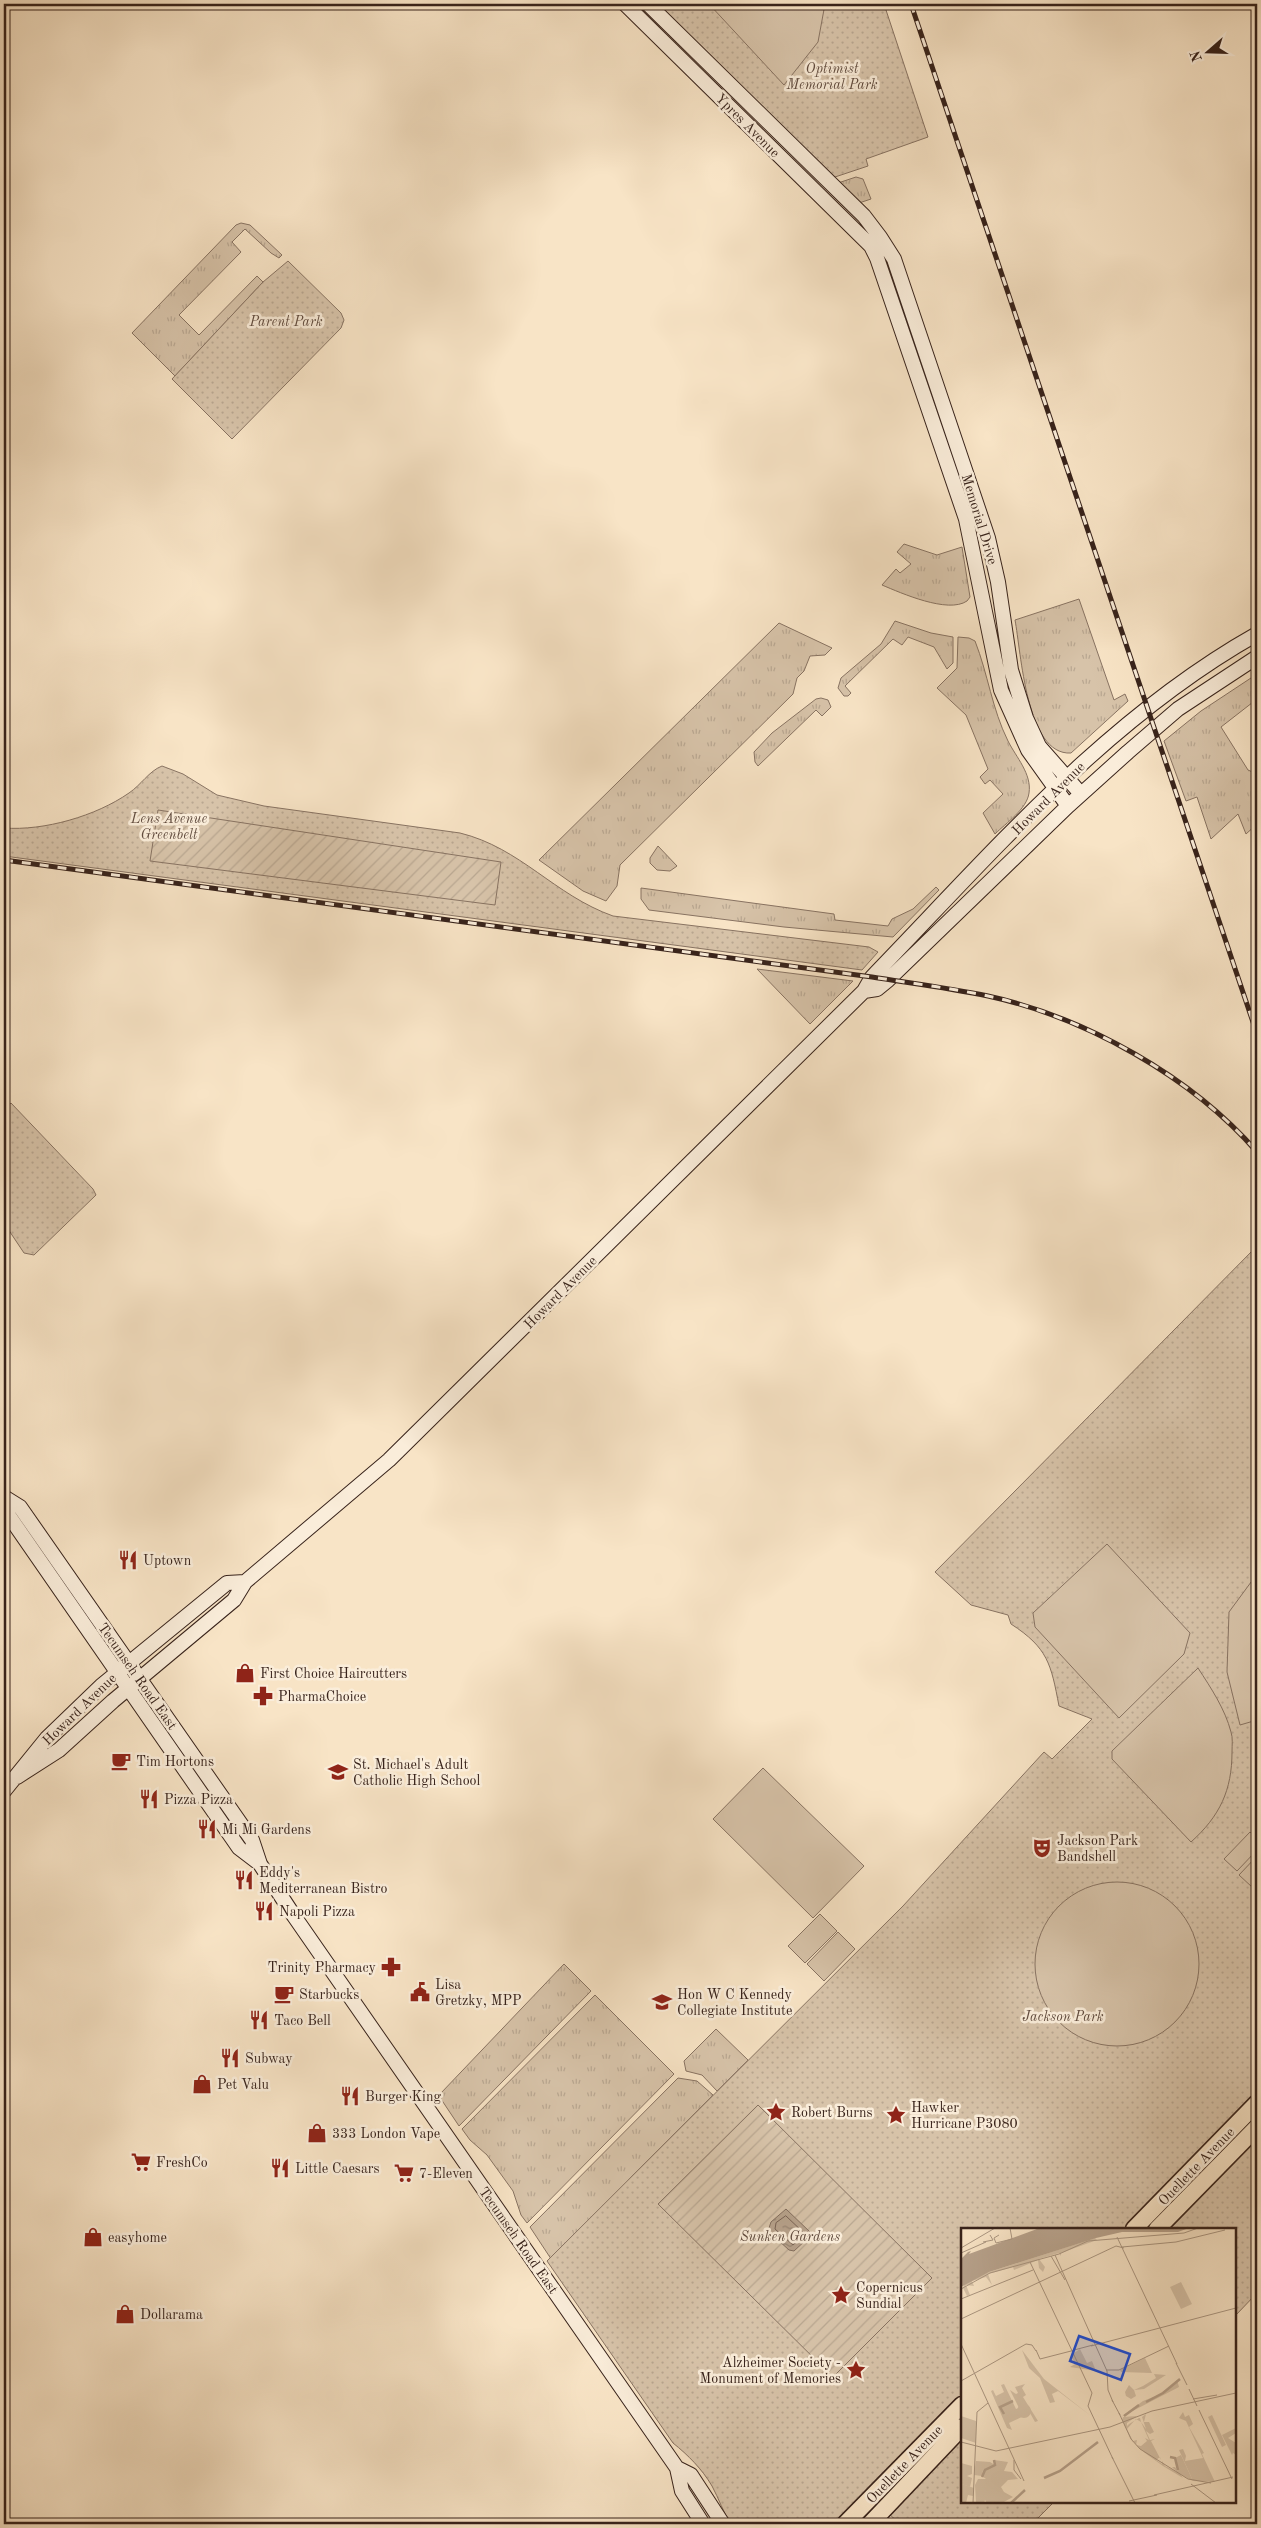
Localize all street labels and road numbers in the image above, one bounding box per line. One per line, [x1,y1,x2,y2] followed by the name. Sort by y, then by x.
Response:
[713,91,782,160] street label: Ypres Avenue
[959,472,999,566] street label: Memorial Drive
[1010,760,1088,838] street label: Howard Avenue
[522,1254,600,1332] street label: Howard Avenue
[95,1621,179,1733] street label: Tecumseh Road East
[40,1671,119,1748] street label: Howard Avenue
[1156,2125,1237,2208] street label: Ouellette Avenue
[476,2185,560,2297] street label: Tecumseh Road East
[864,2423,945,2506] street label: Ouellette Avenue

